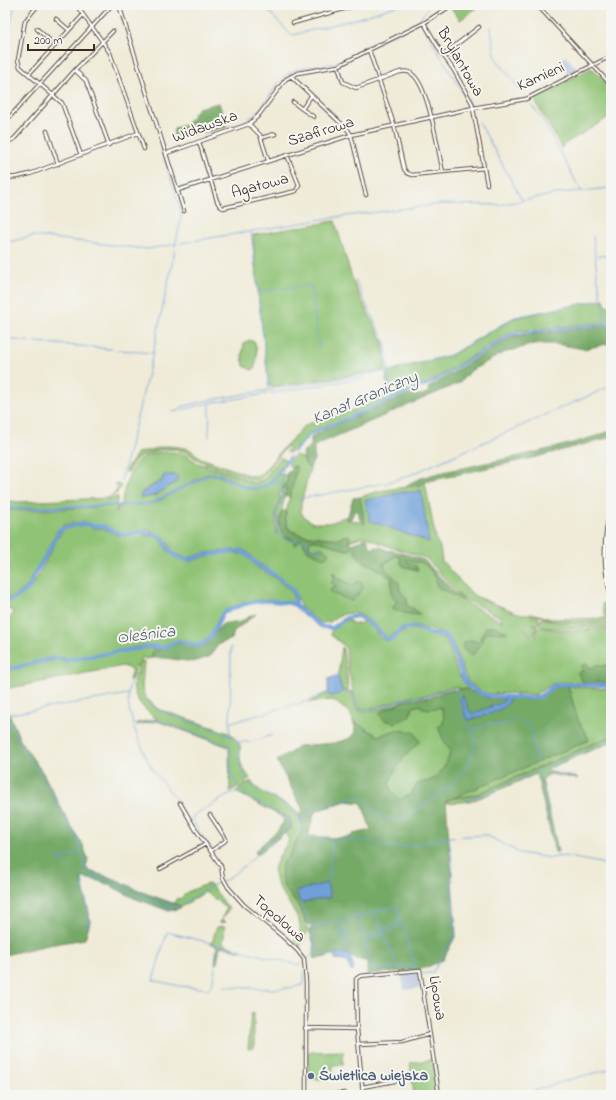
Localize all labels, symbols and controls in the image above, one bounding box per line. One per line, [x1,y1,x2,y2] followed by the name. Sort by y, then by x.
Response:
[430,22,490,101] street label: Brylantowa
[28,26,94,52] scale bar
[34,32,63,50] text: 200 m
[513,56,569,98] street label: Kamieni
[169,104,241,150] street label: Widawska
[285,111,357,153] street label: Szafirowa
[229,167,291,205] street label: Agatowa
[308,364,422,432] water label: Kanał Graniczny
[115,619,177,651] water label: Oleśnica
[247,889,311,949] street label: Topolowa
[422,974,452,1022] street label: Lipowa
[319,1064,428,1088] place label: Świetlica wiejska
[306,1071,316,1081] marker: Świetlica wiejska

